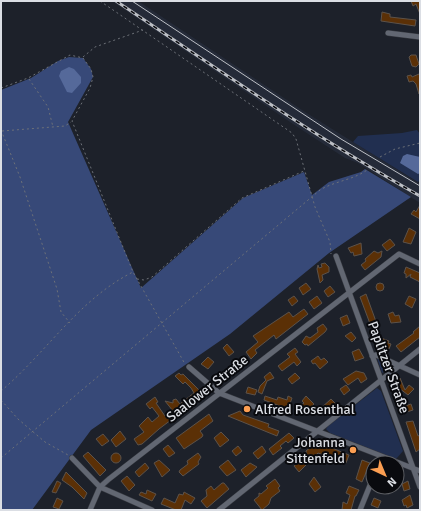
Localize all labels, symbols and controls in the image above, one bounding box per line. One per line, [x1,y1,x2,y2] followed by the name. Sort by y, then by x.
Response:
[364,319,413,416] street label: Paplitzer Straße
[163,351,251,426] street label: Saalower Straße
[255,401,355,418] place label: Alfred Rosenthal
[242,404,252,414] marker: Alfred Rosenthal
[286,434,345,467] place label: Johanna Sittenfeld
[348,445,358,455] marker: Johanna Sittenfeld
[365,455,405,495] north arrow
[384,474,399,489] text: N

